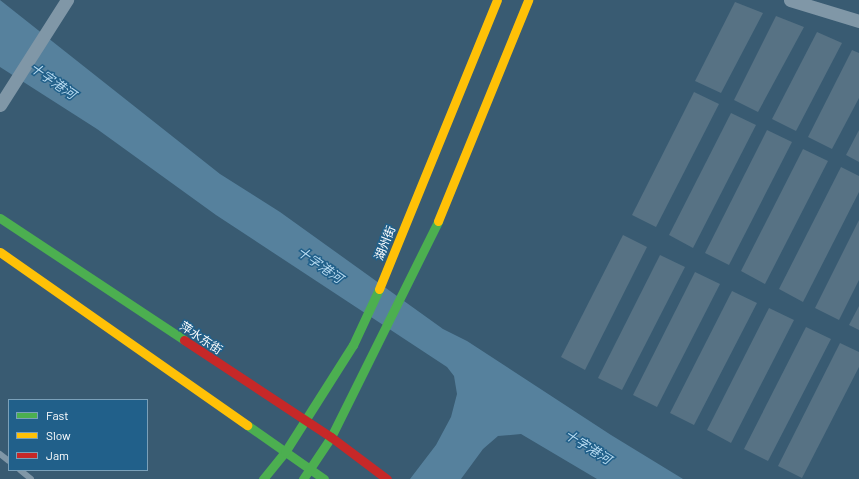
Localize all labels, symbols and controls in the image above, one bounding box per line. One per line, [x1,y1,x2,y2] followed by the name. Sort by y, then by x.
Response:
[27,60,79,102] water label: 十字港河
[372,224,398,262] street label: 湖州街
[294,244,346,286] water label: 十字港河
[177,319,225,357] street label: 萍水东街
[8,399,148,471] legend
[46,408,69,422] text: Fast
[562,427,614,467] water label: 十字港河
[46,428,71,442] text: Slow
[46,448,69,462] text: Jam

